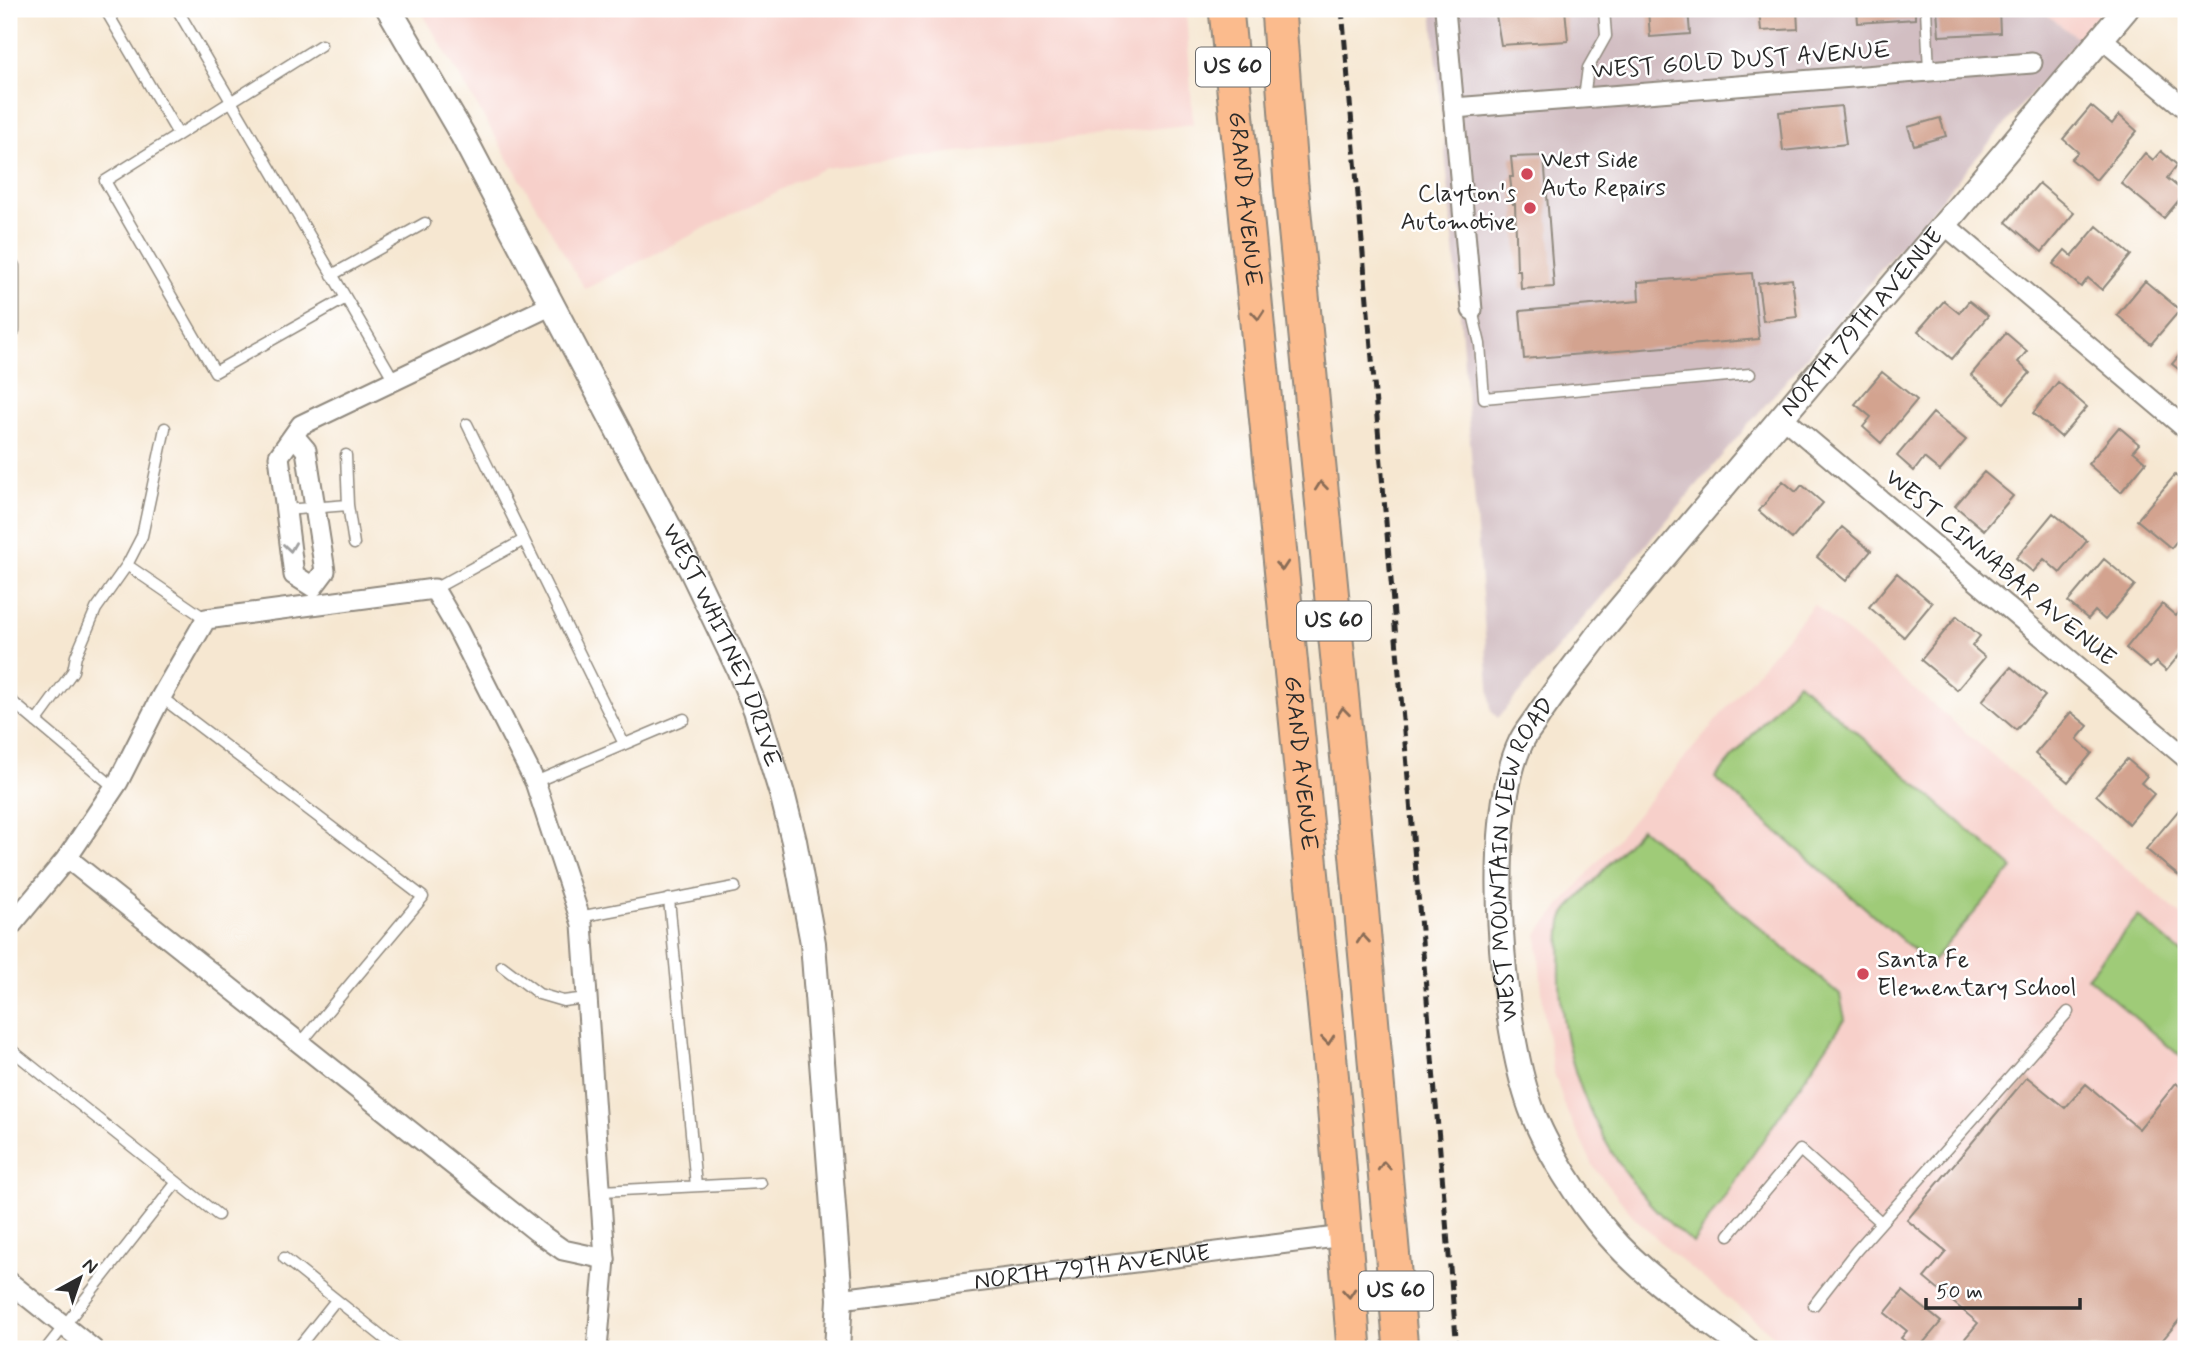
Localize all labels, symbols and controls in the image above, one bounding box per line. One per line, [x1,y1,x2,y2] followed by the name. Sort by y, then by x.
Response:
[1591,35,1891,87] street label: WEST GOLD DUST AVENUE
[1196,48,1270,86] road number: US 60
[1221,110,1269,288] street label: GRAND AVENUE
[1541,145,1666,204] place label: West Side Auto Repairs
[1519,166,1535,182] marker: West Side Auto Repairs
[1400,179,1516,238] place label: Clayton's Automotive
[1522,200,1538,216] marker: Clayton's Automotive
[1773,221,1950,423] street label: NORTH 79TH AVENUE
[1250,310,1265,321] one-way arrow
[1878,462,2122,674] street label: WEST CINNABAR AVENUE
[1314,480,1329,491] one-way arrow
[654,518,788,771] street label: WEST WHITNEY DRIVE
[282,541,297,553] one-way arrow
[1274,561,1289,572] one-way arrow
[1297,601,1371,640] road number: US 60
[1276,674,1325,852] street label: GRAND AVENUE
[1484,691,1562,1024] street label: WEST MOUNTAIN VIEW ROAD
[1336,707,1351,718] one-way arrow
[1356,933,1371,944] one-way arrow
[1877,945,2076,1004] place label: Santa Fe Elementary School
[1855,966,1871,982] marker: Santa Fe Elementary School
[1320,1035,1335,1046] one-way arrow
[1377,1160,1392,1171] one-way arrow
[972,1237,1212,1298] street label: NORTH 79TH AVENUE
[46,1242,116,1312] north arrow
[77,1252,103,1280] text: N
[1926,1267,2080,1311] scale bar
[1359,1272,1433,1310] road number: US 60
[1936,1278,1983,1306] text: 50 m
[1341,1287,1356,1298] one-way arrow

